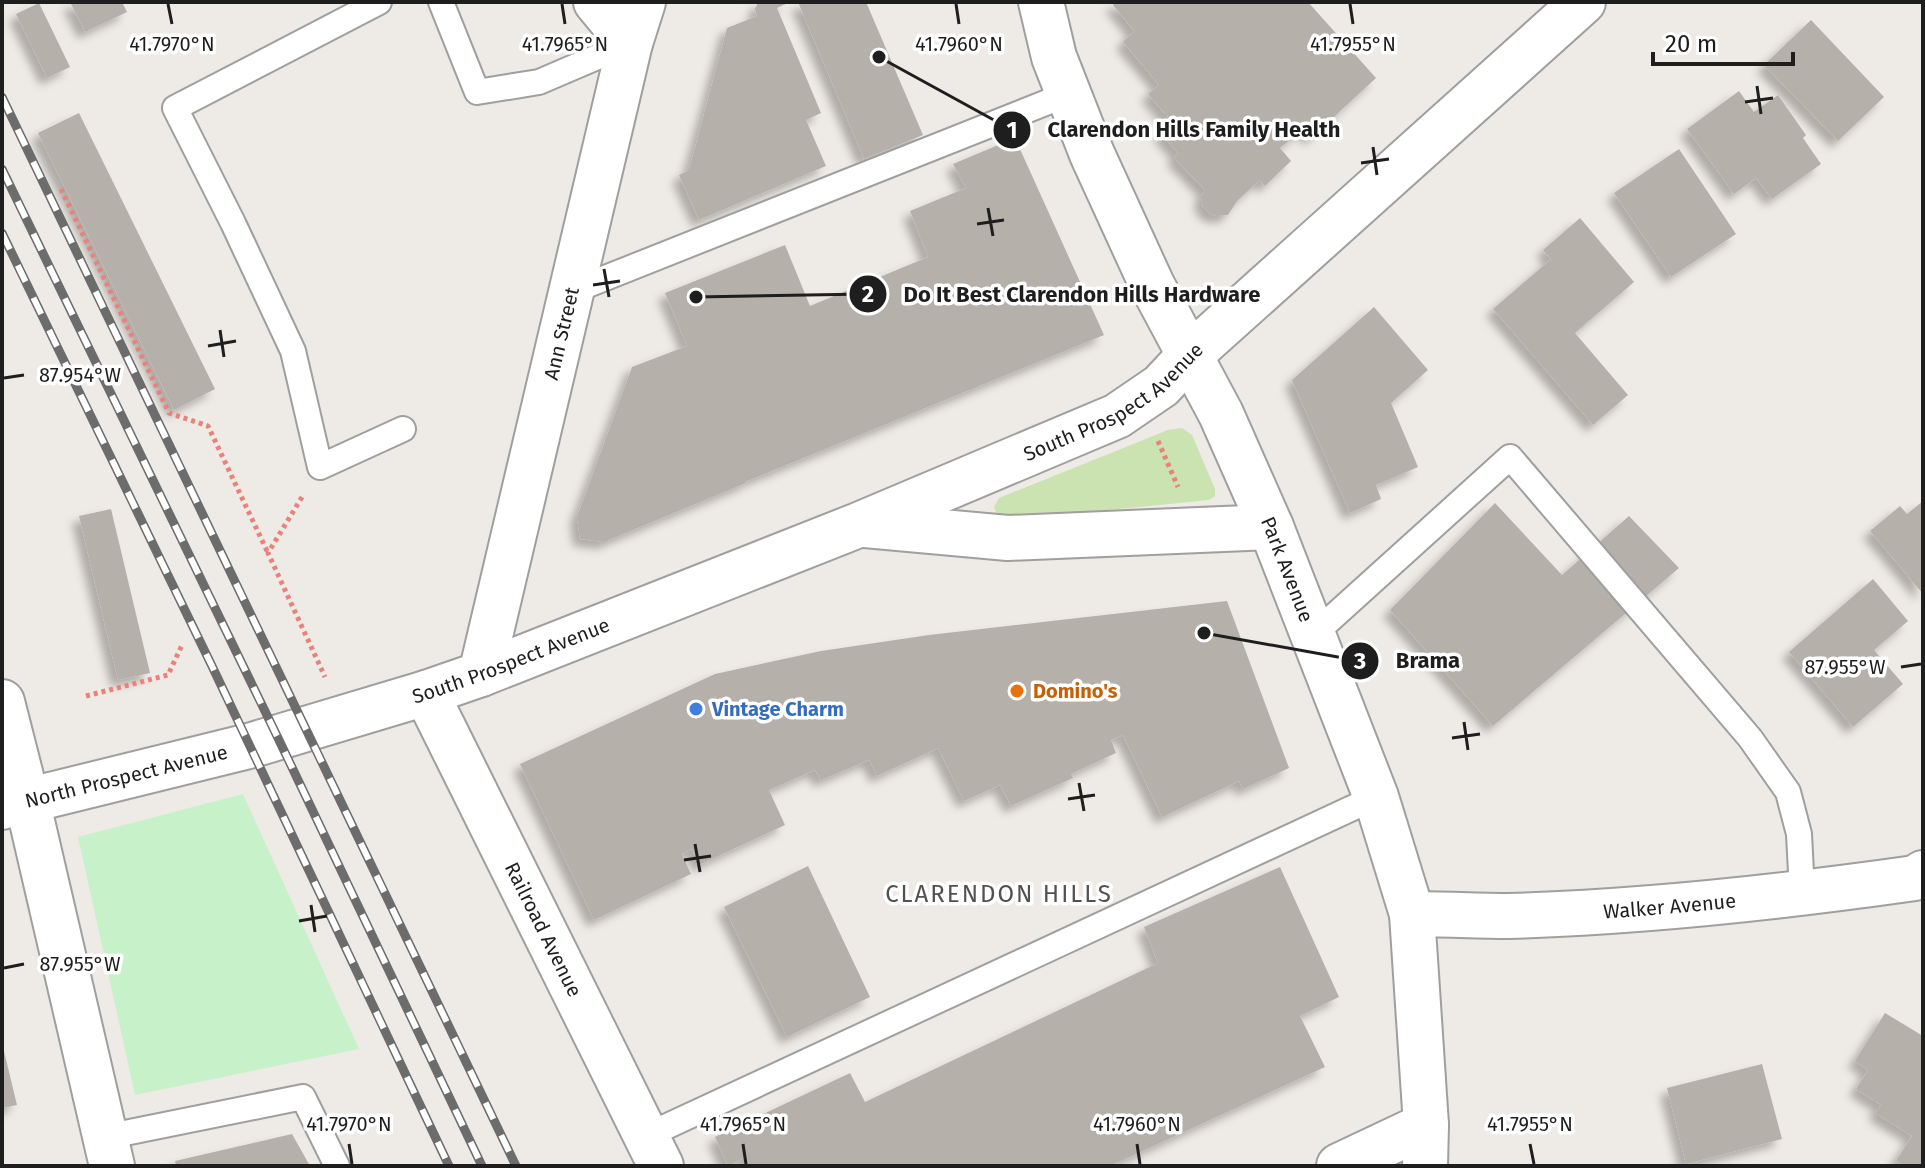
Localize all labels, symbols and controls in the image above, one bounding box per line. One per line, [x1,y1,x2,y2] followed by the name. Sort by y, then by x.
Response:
[1653,16,1793,66] scale bar
[1665,30,1717,58] text: 20 m
[129,32,215,56] text: 41.7970°N
[522,32,608,56] text: 41.7965°N
[915,32,1003,56] text: 41.7960°N
[1310,32,1396,56] text: 41.7955°N
[992,107,1357,153] callout: Clarendon Hills Family Health
[1006,116,1018,144] text: 1
[1048,116,1340,143] text: Clarendon Hills Family Health
[848,271,1277,317] callout: Do It Best Clarendon Hills Hardware
[862,280,874,308] text: 2
[904,281,1260,308] text: Do It Best Clarendon Hills Hardware
[539,284,584,382] street label: Ann Street
[1020,337,1208,466] street label: South Prospect Avenue
[39,363,121,387] text: 87.954°W
[1256,513,1319,625] street label: Park Avenue
[409,612,613,708] street label: South Prospect Avenue
[1340,638,1476,684] callout: Brama
[1353,647,1366,675] text: 3
[1396,647,1460,674] text: Brama
[1804,655,1886,679] text: 87.955°W
[1033,679,1118,703] place label: Domino's
[1008,682,1026,700] marker: Domino's
[711,697,844,721] place label: Vintage Charm
[687,700,705,718] marker: Vintage Charm
[22,740,230,813] street label: North Prospect Avenue
[500,858,587,1001] street label: Railroad Avenue
[885,880,1113,908] district label: CLARENDON HILLS
[1603,888,1737,924] street label: Walker Avenue
[39,952,121,976] text: 87.955°W
[306,1112,392,1136] text: 41.7970°N
[700,1112,786,1136] text: 41.7965°N
[1093,1112,1181,1136] text: 41.7960°N
[1487,1112,1573,1136] text: 41.7955°N

